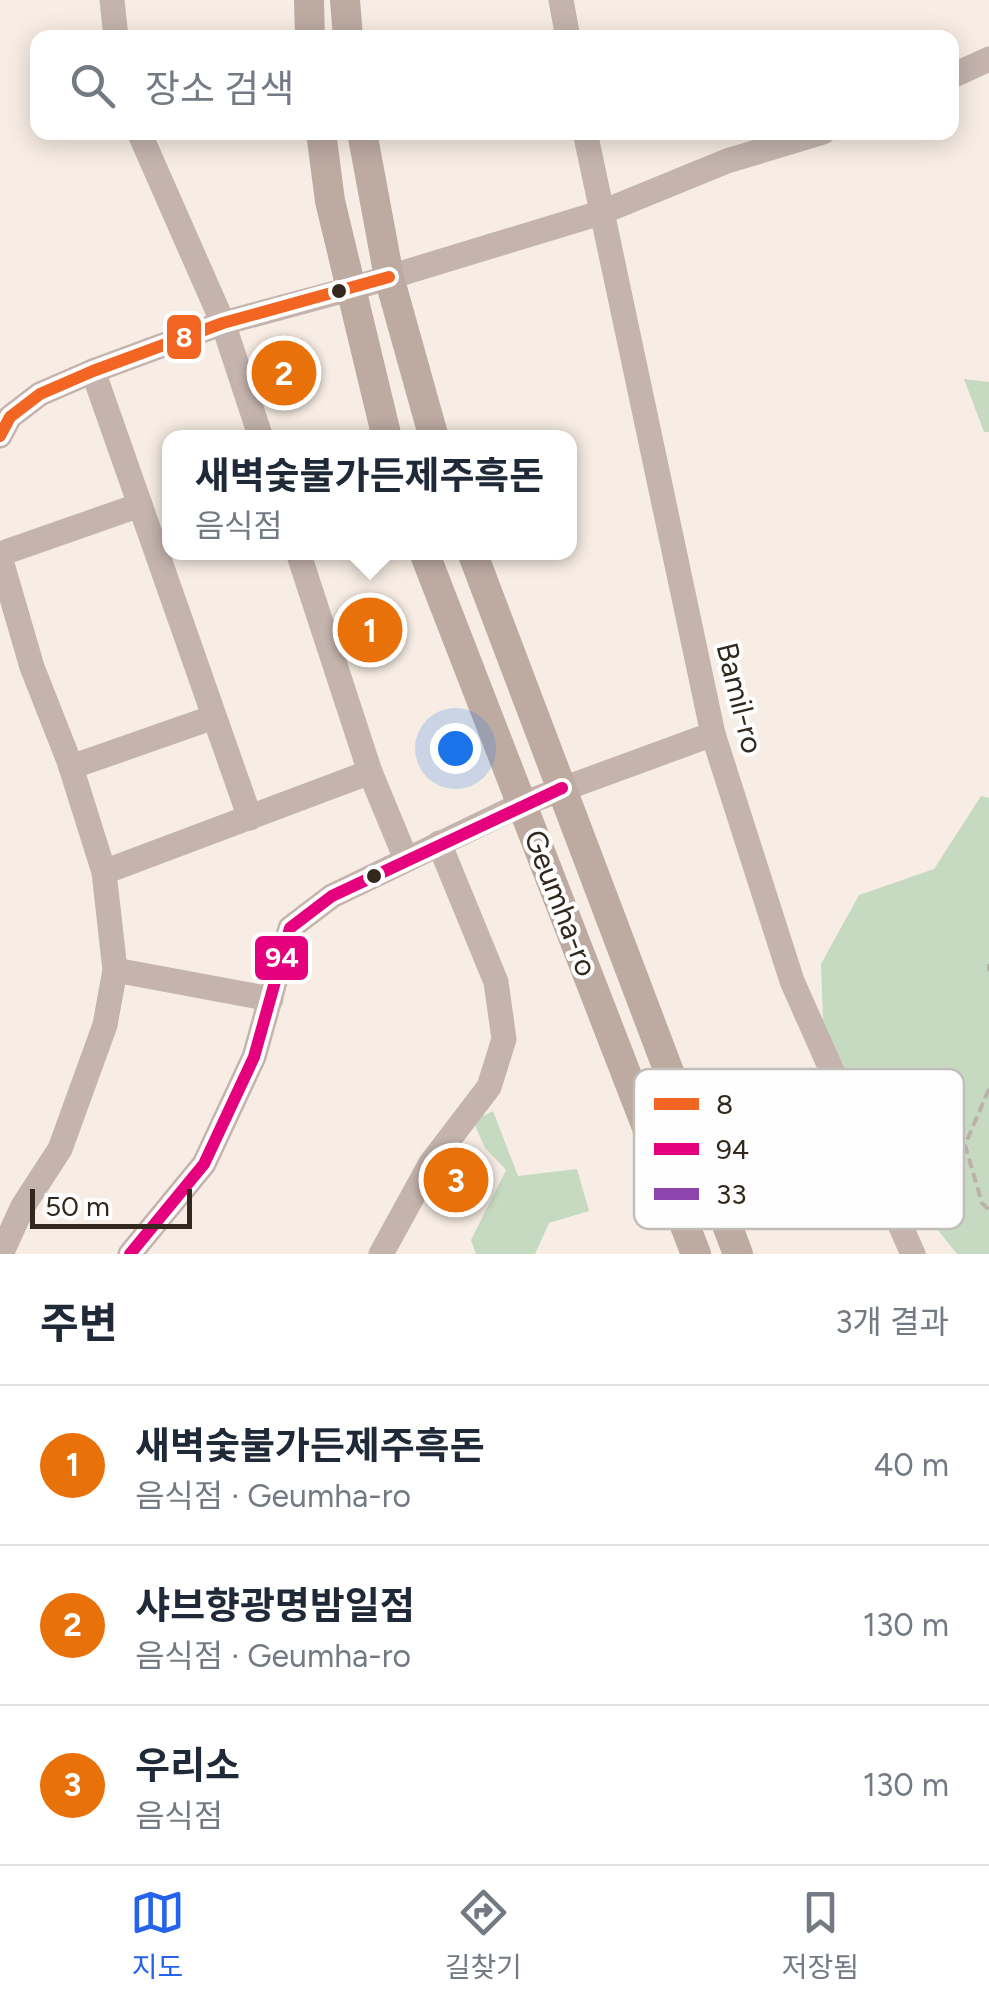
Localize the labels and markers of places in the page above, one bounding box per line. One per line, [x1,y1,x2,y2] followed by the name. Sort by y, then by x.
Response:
[329,281,349,301] unlabelled marker
[252,336,316,410] pin: 2
[338,592,402,668] pin: 1
[364,866,384,886] unlabelled marker
[424,1142,488,1218] pin: 3

